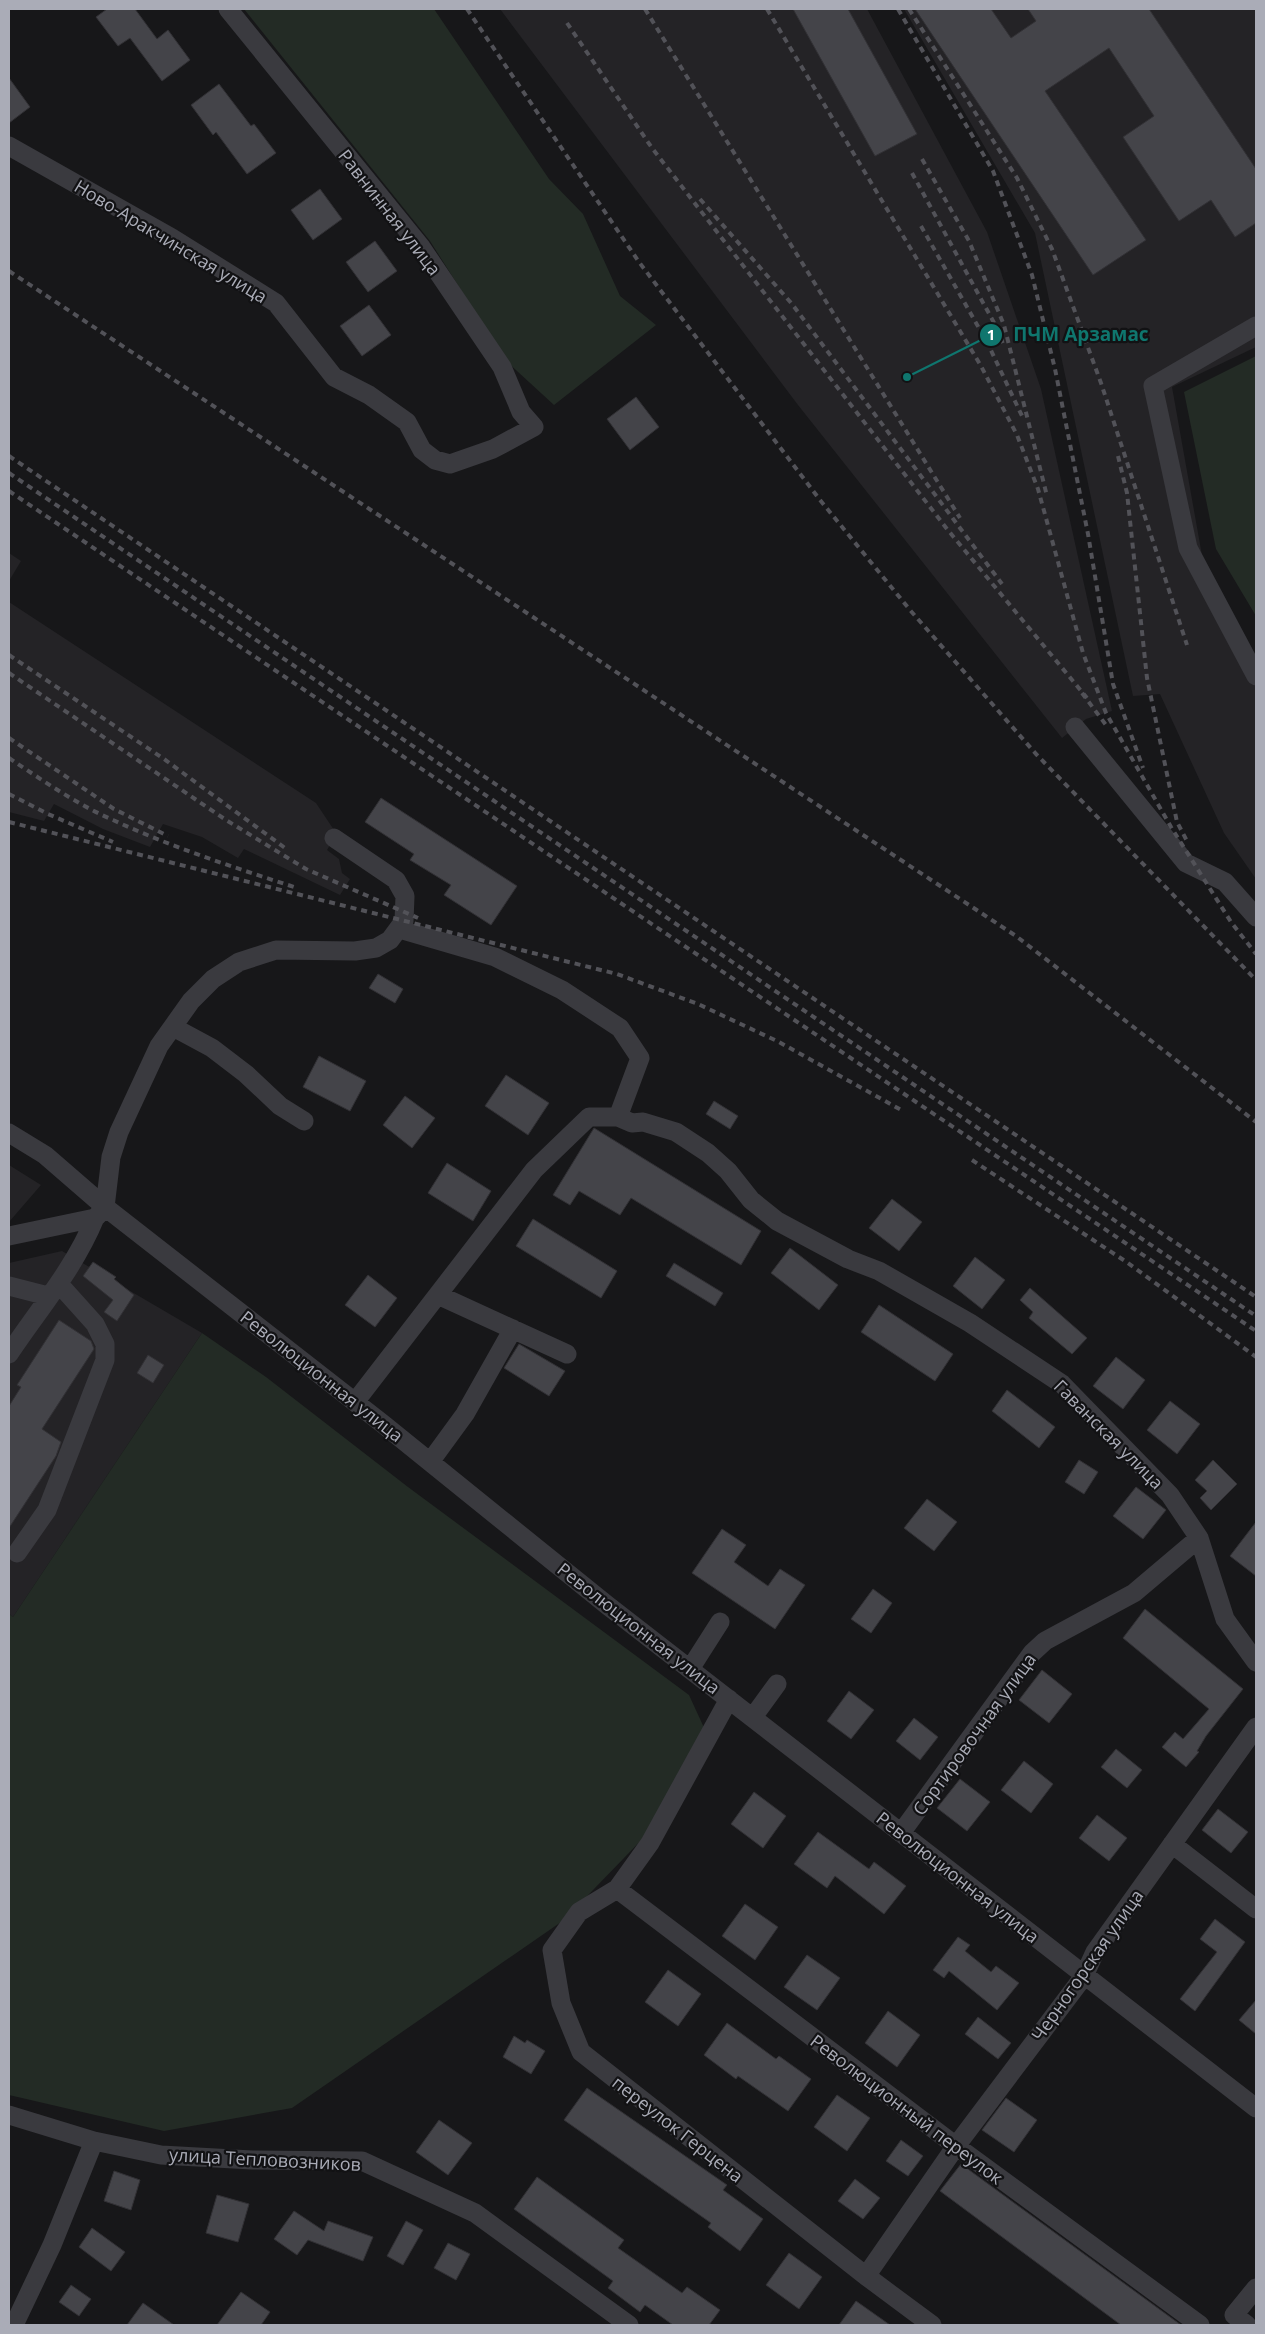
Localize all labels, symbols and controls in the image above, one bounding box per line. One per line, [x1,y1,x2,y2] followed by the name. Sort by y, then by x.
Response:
[333,144,447,280] street label: Равнинная улица
[70,174,272,308] street label: Ново-Аракчинская улица
[978,318,1159,352] callout: ПЧМ Арзамас
[1013,321,1149,347] text: ПЧМ Арзамас
[987,324,995,344] text: 1
[236,1305,408,1447] street label: Революционная улица
[1049,1374,1169,1494] street label: Гаванская улица
[553,1557,725,1699] street label: Революционная улица
[907,1648,1041,1820] street label: Сортировочная улица
[872,1806,1044,1948] street label: Революционная улица
[1026,1884,1148,2046] street label: Черногорская улица
[806,2029,1009,2190] street label: Революционный переулок
[608,2070,748,2188] street label: переулок Герцена
[168,2142,362,2176] street label: улица Тепловозников

